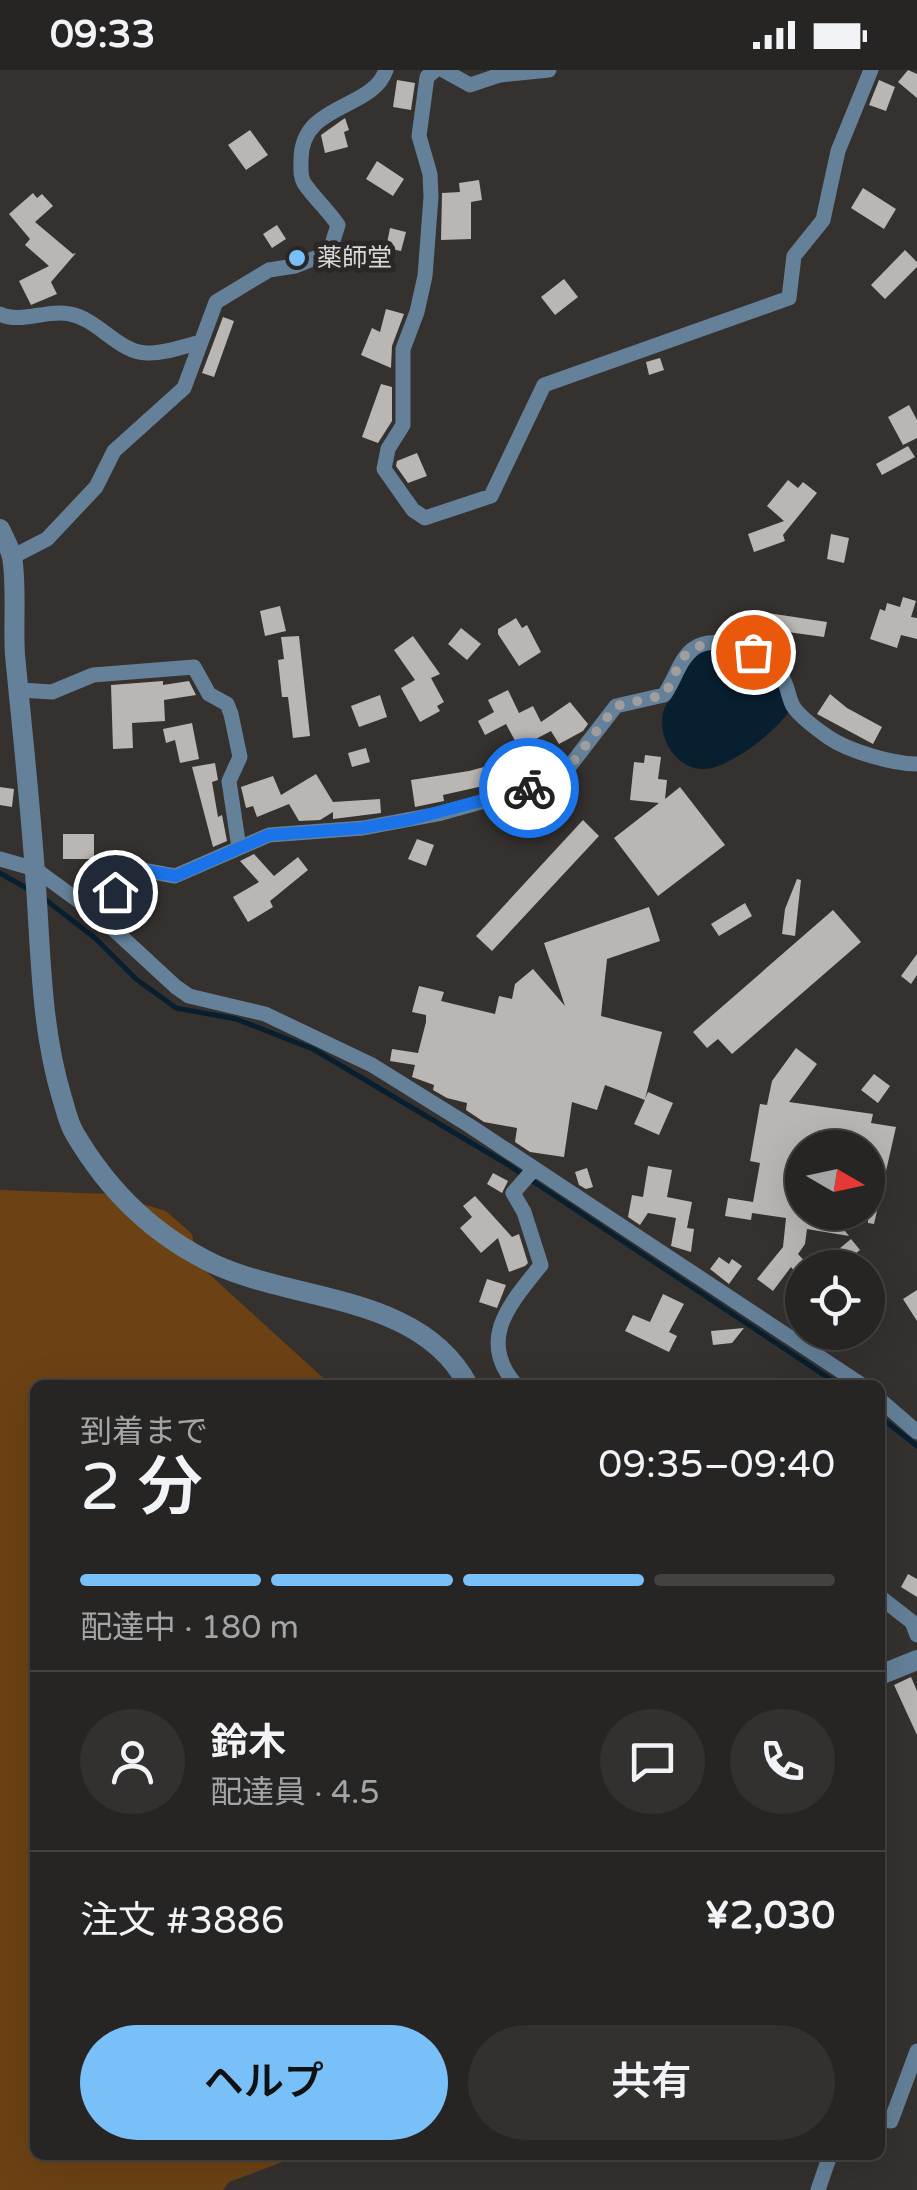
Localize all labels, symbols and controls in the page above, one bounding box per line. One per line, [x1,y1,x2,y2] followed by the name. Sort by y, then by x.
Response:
[50,12,155,58] text: 09:33
[317,243,392,273] place label: 薬師堂
[286,247,308,269] marker: 薬師堂
[711,610,796,695] pin
[726,625,781,680] icon: bag
[479,738,579,838] courier
[502,761,557,816] icon: bike
[73,850,158,935] pin
[88,865,143,920] icon: home
[785,1130,885,1230] north arrow
[785,1130,885,1350] map controls
[785,1250,885,1350] button: locate
[80,1413,208,1451] text: 到着まで
[598,1442,835,1488] text: 09:35–09:40
[80,1449,203,1528] text: 2 分
[80,1609,299,1647] text: 配達中 · 180 m
[80,1709,185,1814] button: person
[600,1709,705,1814] button: chat
[730,1709,835,1814] button: phone
[210,1720,286,1766] text: 鈴木
[210,1774,379,1812] text: 配達員 · 4.5
[705,1893,835,1939] text: ¥2,030
[80,1898,285,1944] text: 注文 #3886
[80,2025,448,2140] button: ヘルプ
[468,2025,835,2140] button: 共有

